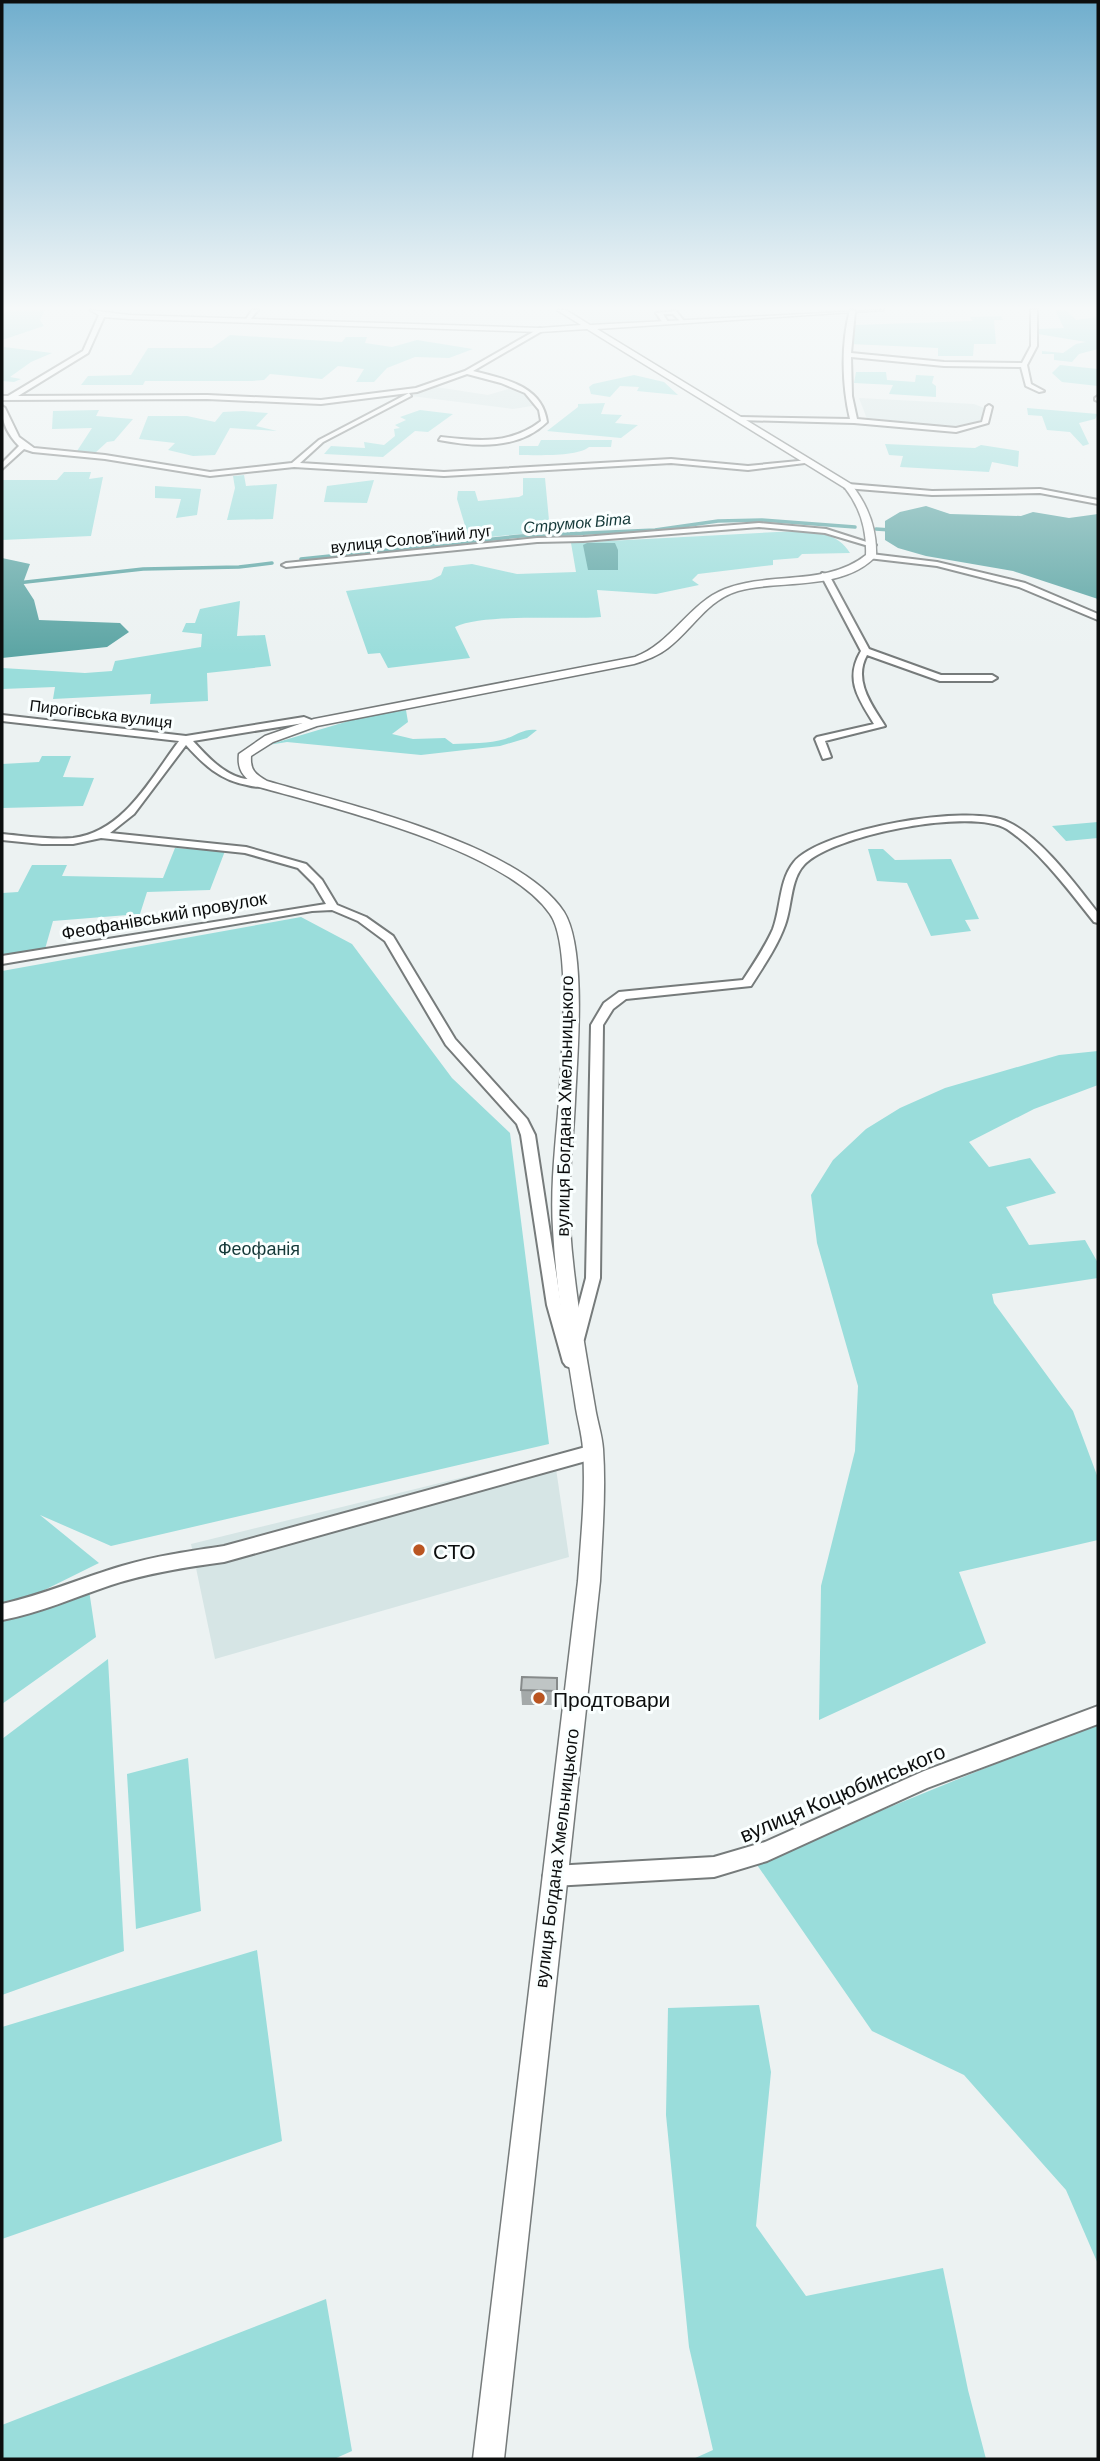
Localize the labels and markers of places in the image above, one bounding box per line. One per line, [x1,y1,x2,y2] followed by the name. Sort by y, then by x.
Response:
[433,1538,476,1563] place label: СТО
[411,1542,427,1558] marker: СТО
[553,1686,670,1711] place label: Продтовари
[531,1690,547,1706] marker: Продтовари

